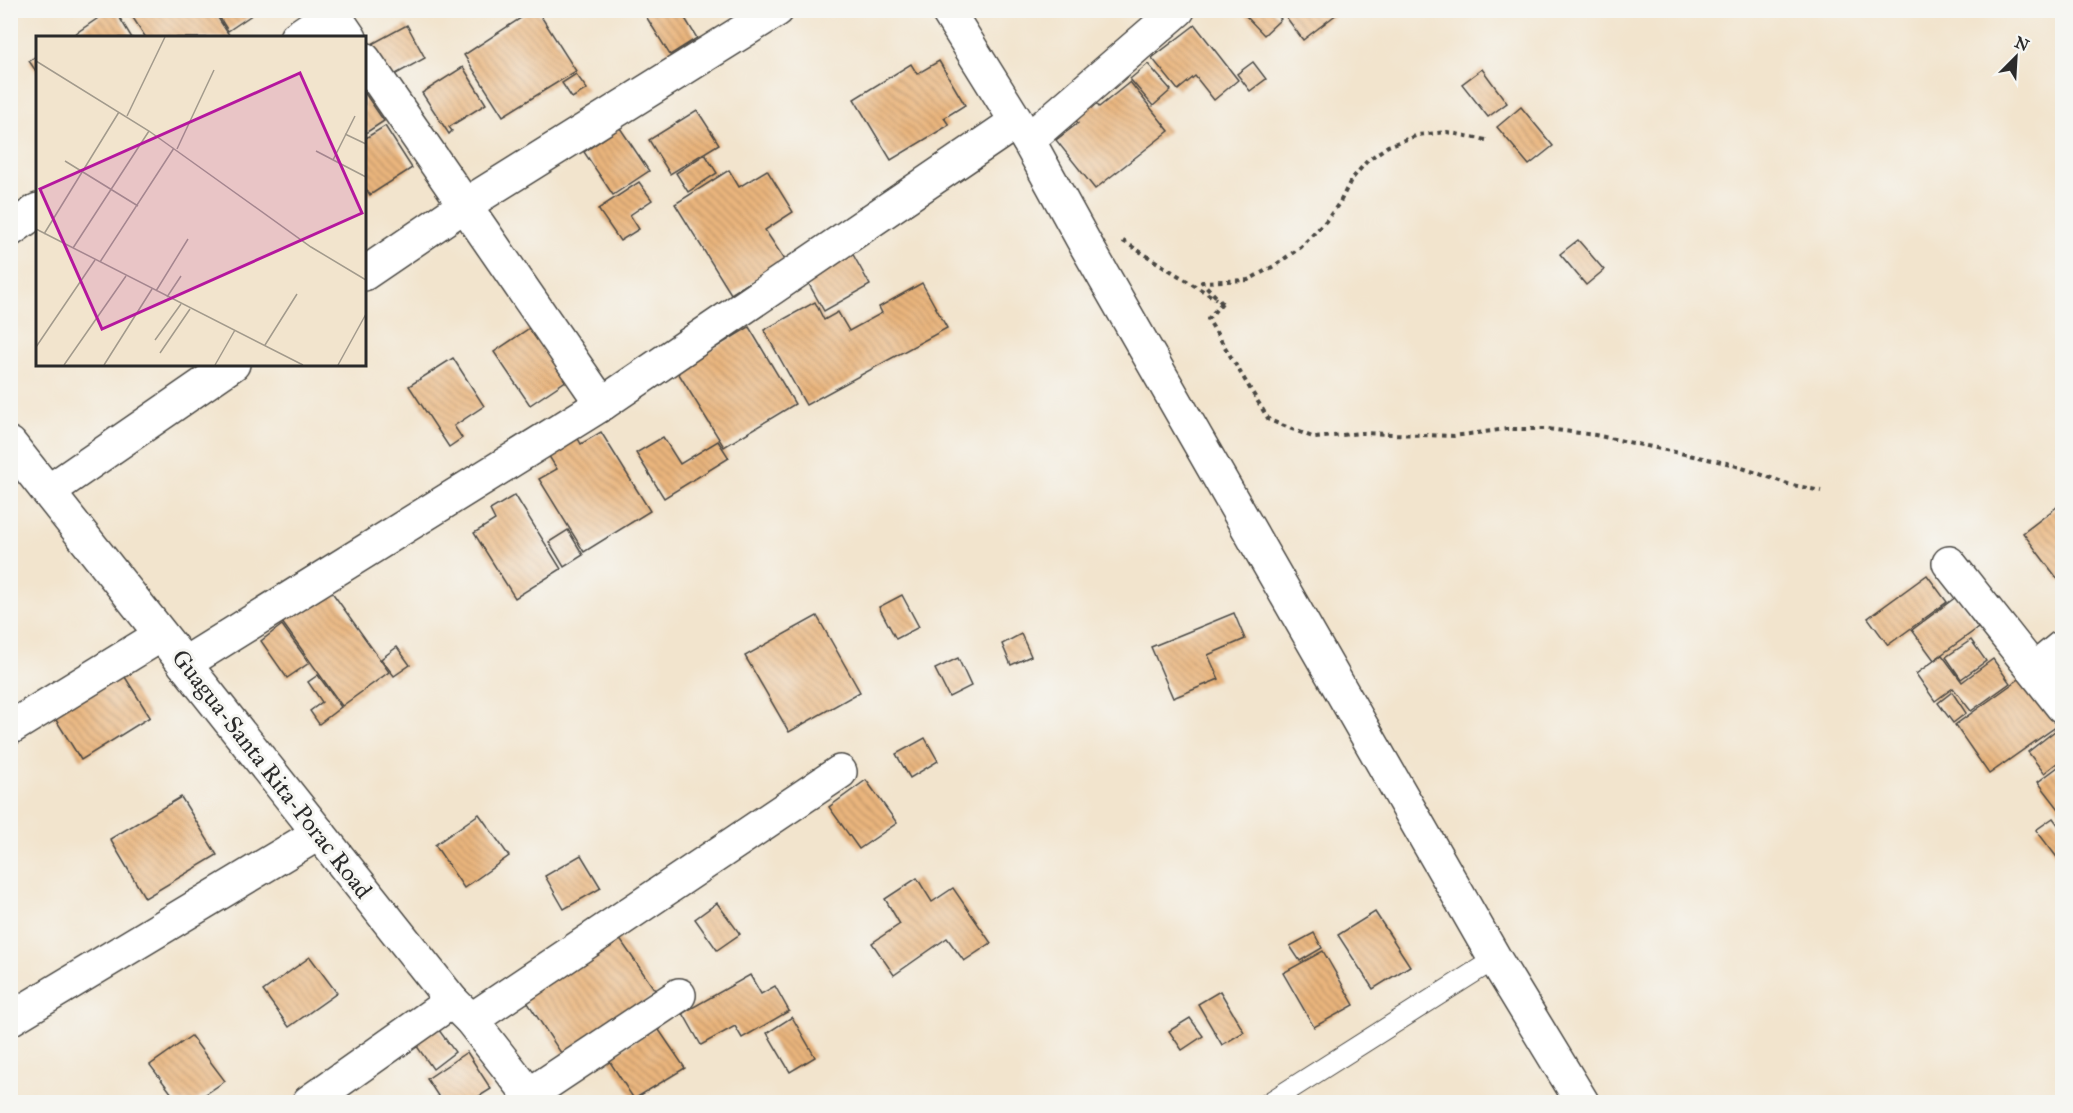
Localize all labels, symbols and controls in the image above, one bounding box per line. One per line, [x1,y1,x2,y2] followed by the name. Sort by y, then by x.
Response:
[1986,27,2046,87] north arrow
[2012,32,2032,55] text: N
[36,36,366,366] inset map
[165,643,379,905] street label: Guagua-Santa Rita-Porac Road

